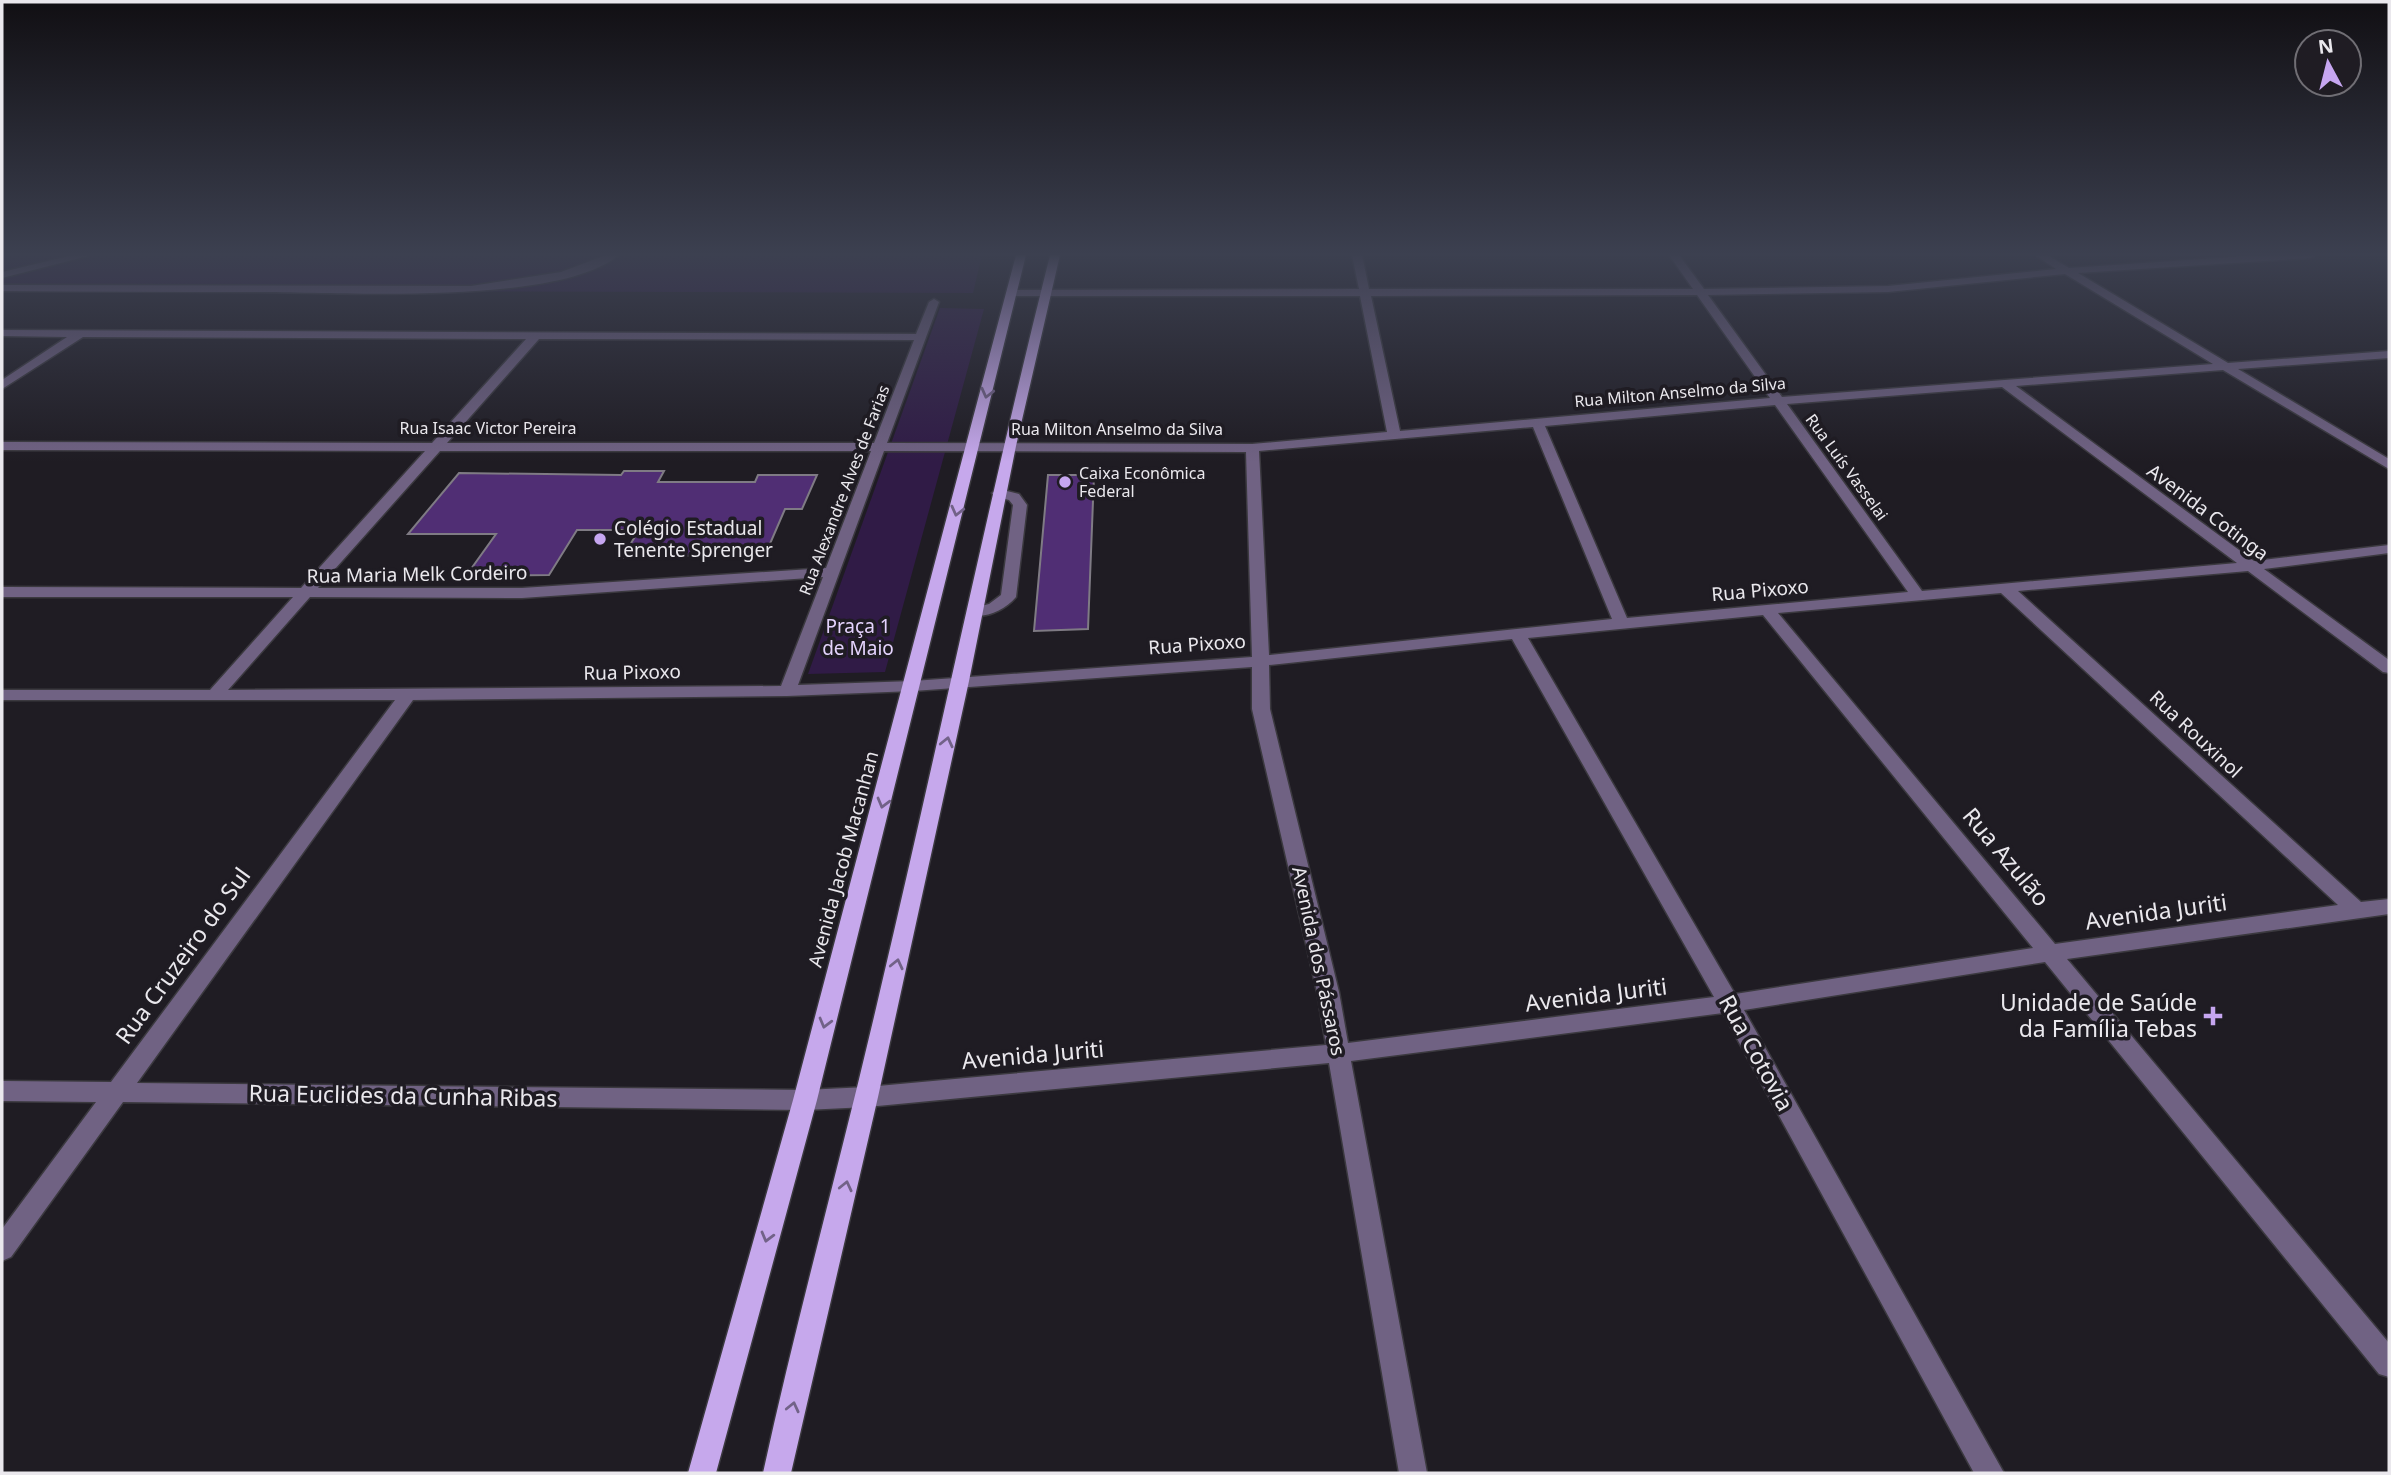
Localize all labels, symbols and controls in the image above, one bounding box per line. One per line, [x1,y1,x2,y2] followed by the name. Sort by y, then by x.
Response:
[2293,28,2363,98] north arrow
[2317,32,2335,60] text: N
[1573,372,1787,412] street label: Rua Milton Anselmo da Silva
[794,382,894,598] street label: Rua Alexandre Alves de Farias
[981,387,995,399] one-way arrow
[1801,409,1893,525] street label: Rua Luís Vasselai
[400,417,576,439] street label: Rua Isaac Victor Pereira
[1011,418,1223,440] street label: Rua Milton Anselmo da Silva
[2142,458,2274,566] street label: Avenida Cotinga
[1079,462,1205,502] place label: Caixa Econômica Federal
[1057,474,1073,490] marker: Caixa Econômica Federal
[951,505,965,517] one-way arrow
[614,515,773,563] place label: Colégio Estadual Tenente Sprenger
[592,531,608,547] marker: Colégio Estadual Tenente Sprenger
[307,559,527,589] street label: Rua Maria Melk Cordeiro
[1710,573,1810,607] street label: Rua Pixoxo
[822,613,894,661] park label: Praça 1 de Maio
[1147,628,1247,660] street label: Rua Pixoxo
[583,658,681,686] street label: Rua Pixoxo
[2144,684,2248,784] street label: Rua Rouxinol
[939,736,954,748] one-way arrow
[802,748,884,970] street label: Avenida Jacob Macanhan
[877,797,891,809] one-way arrow
[1956,800,2058,913] street label: Rua Azulão
[107,861,257,1050] street label: Rua Cruzeiro do Sul
[1286,864,1352,1058] street label: Avenida dos Pássaros
[2083,885,2229,937] street label: Avenida Juriti
[889,958,904,970] one-way arrow
[1523,969,1669,1019] street label: Avenida Juriti
[2000,986,2197,1044] place label: Unidade de Saúde da Família Tebas
[1712,989,1802,1116] street label: Rua Cotovia
[2203,1006,2223,1026] marker: Unidade de Saúde da Família Tebas
[819,1017,833,1029] one-way arrow
[960,1032,1105,1076] street label: Avenida Juriti
[248,1076,558,1114] street label: Rua Euclides da Cunha Ribas
[838,1180,852,1192] one-way arrow
[761,1231,776,1243] one-way arrow
[785,1401,799,1413] one-way arrow

